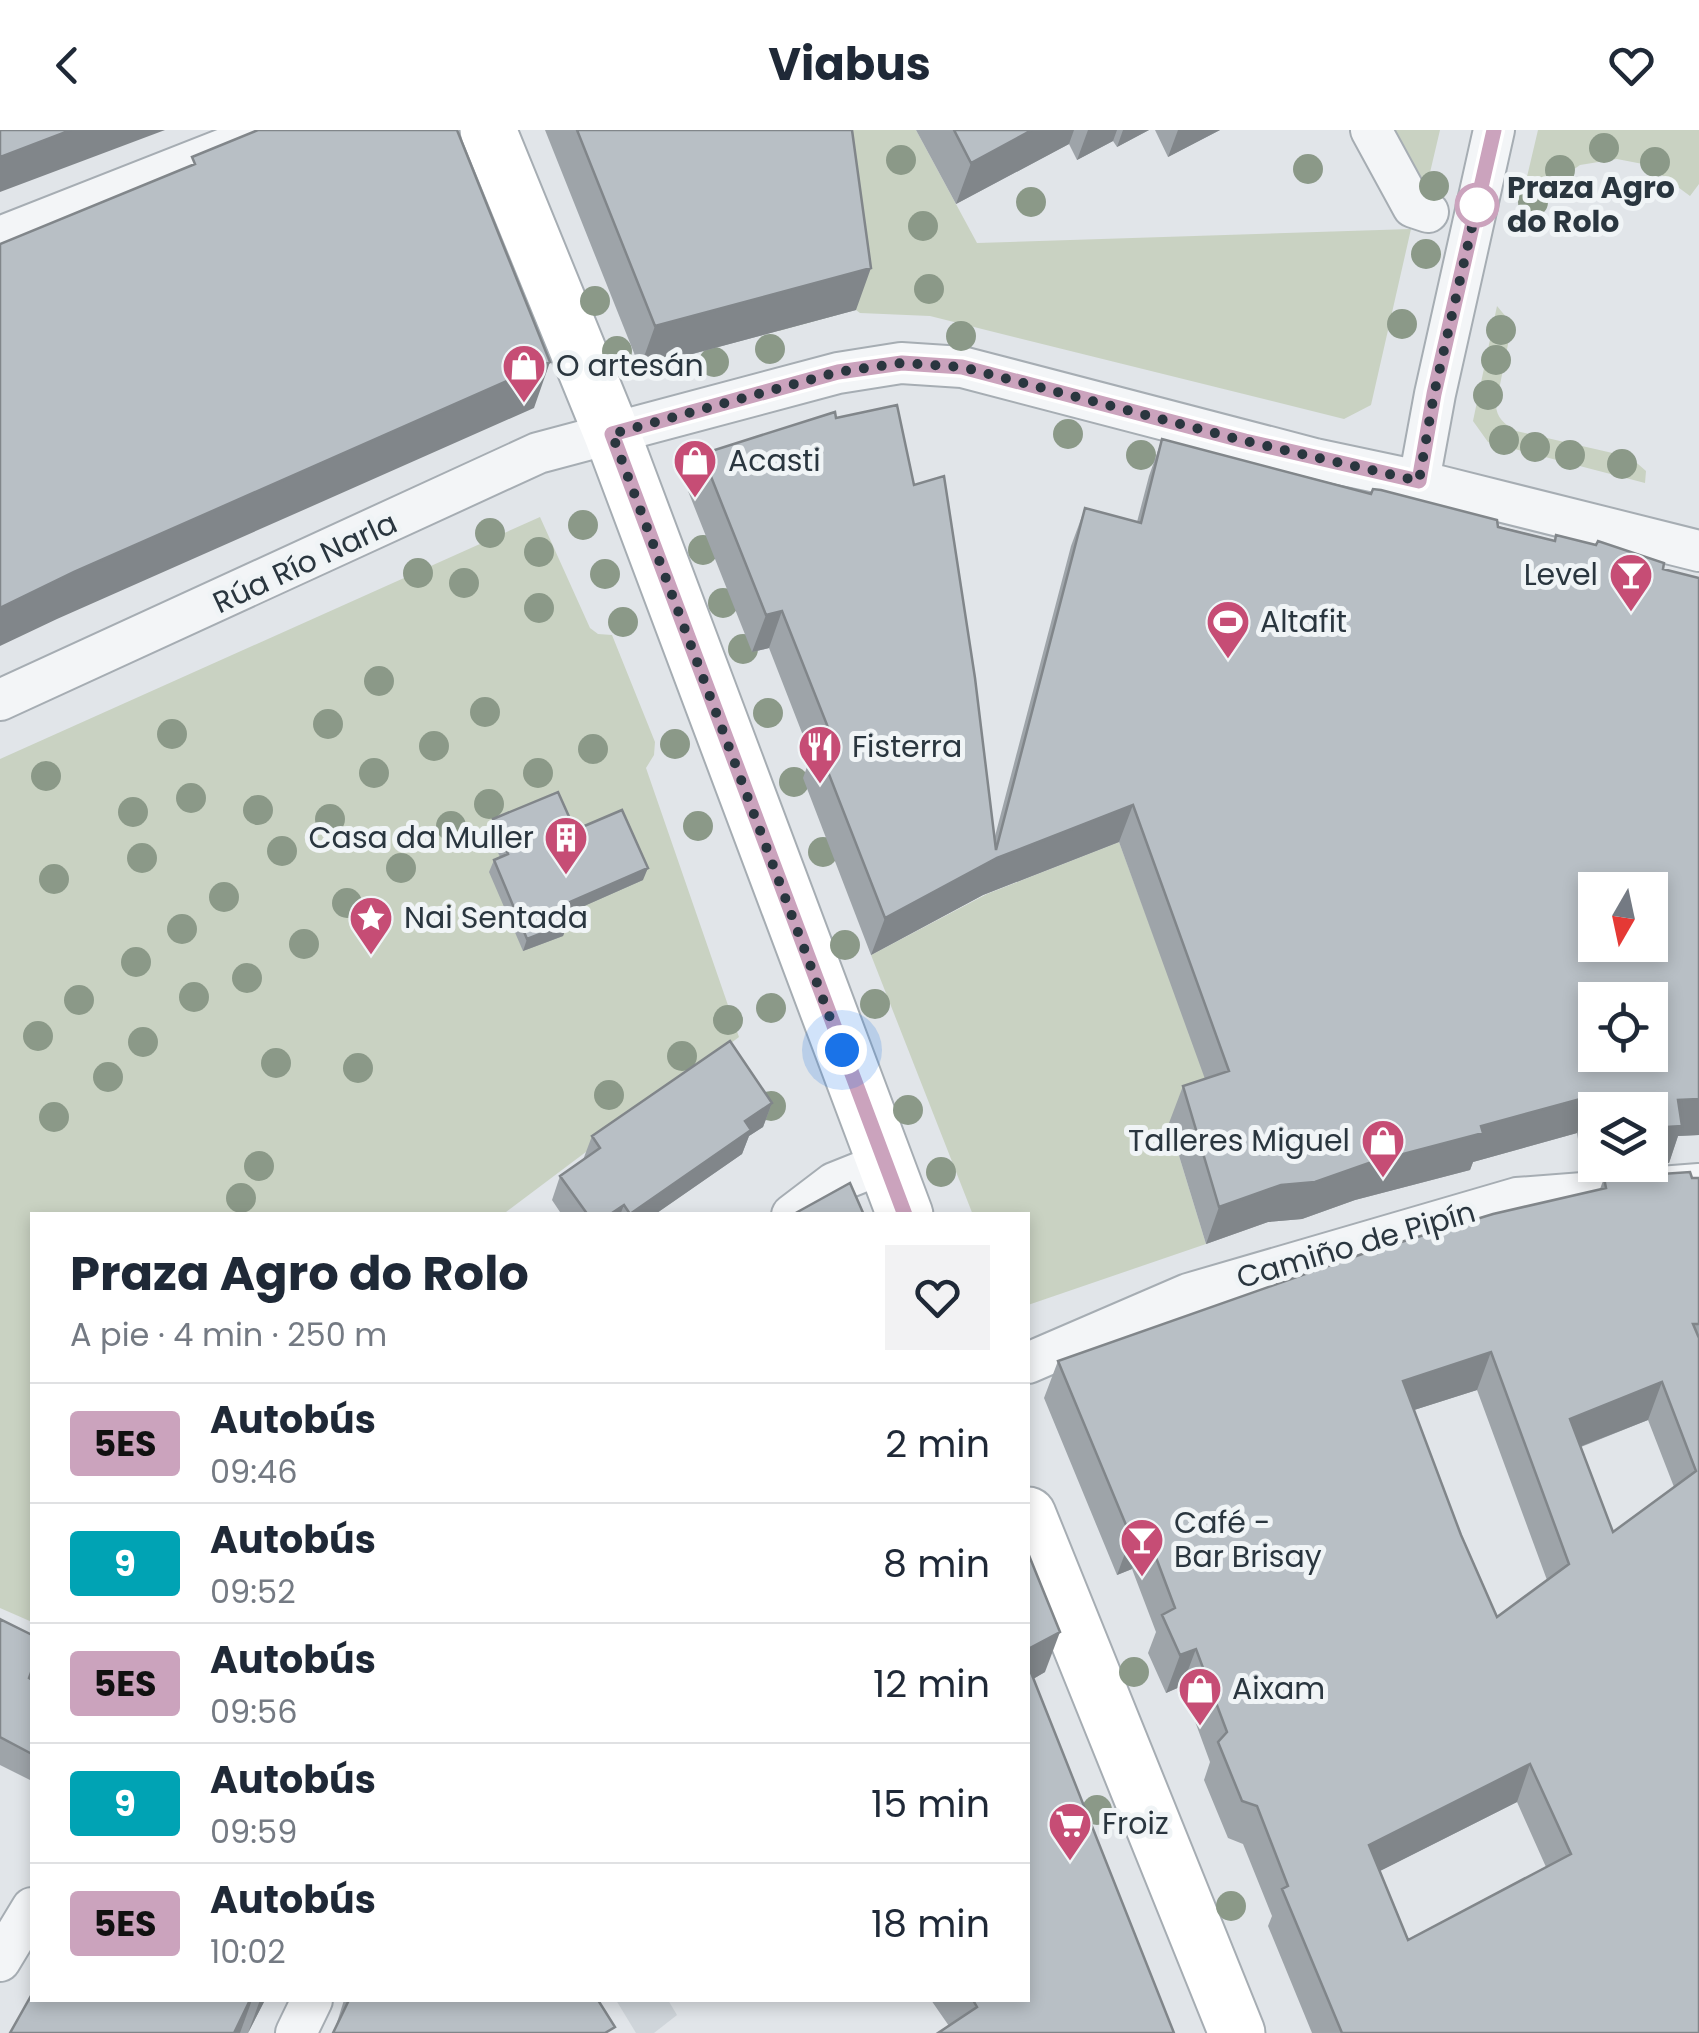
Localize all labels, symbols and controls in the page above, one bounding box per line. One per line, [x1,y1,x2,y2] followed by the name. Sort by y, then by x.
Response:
[768,33,931,96] text: Viabus
[40,38,95,93] icon: back
[1604,38,1659,93] icon: heart
[1507,166,1675,243] place label: Praza Agro do Rolo
[1456,184,1498,226] marker: Praza Agro do Rolo
[501,343,547,404] shop icon: O artesán
[556,344,704,387] place label: O artesán
[672,438,718,499] shop icon: Acasti
[728,439,821,482] place label: Acasti
[206,501,404,624] street label: Rúa Río Narla
[1608,552,1654,613] bar icon: Level
[1524,553,1598,596] place label: Level
[1205,599,1251,660] sports icon: Altafit
[1260,600,1347,643] place label: Altafit
[797,724,843,785] restaurant icon: Fisterra
[852,725,962,768] place label: Fisterra
[543,815,589,876] building icon: Casa da Muller
[308,816,534,859] place label: Casa da Muller
[1578,872,1668,962] north arrow
[1578,872,1668,1182] map controls
[348,895,394,956] place icon: Nai Sentada
[404,896,588,939] place label: Nai Sentada
[1578,982,1668,1072] button: locate
[817,1025,867,1075] your location
[1578,1092,1668,1182] button: layers
[1360,1118,1406,1179] shop icon: Talleres Miguel
[1128,1119,1350,1162] place label: Talleres Miguel
[1231,1190,1480,1299] street label: Camiño de Pipín
[70,1240,529,1307] text: Praza Agro do Rolo
[885,1245,990,1350] button: heart
[70,1312,387,1357] text: A pie · 4 min · 250 m
[210,1393,376,1446] text: Autobús
[885,1417,990,1470] text: 2 min
[93,1419,157,1468] text: 5ES
[210,1449,298,1494] text: 09:46
[1174,1501,1322,1578] place label: Café - Bar Brisay
[210,1513,376,1566] text: Autobús
[1119,1517,1165,1578] bar icon: Café - Bar Brisay
[883,1537,990,1590] text: 8 min
[114,1539,136,1588] text: 9
[210,1569,296,1614] text: 09:52
[210,1633,376,1686] text: Autobús
[873,1657,990,1710] text: 12 min
[93,1659,157,1708] text: 5ES
[1177,1666,1223,1727] shop icon: Aixam
[1232,1667,1325,1710] place label: Aixam
[210,1689,298,1734] text: 09:56
[210,1753,376,1806] text: Autobús
[871,1777,990,1830] text: 15 min
[114,1779,136,1828] text: 9
[1047,1801,1093,1862] supermarket icon: Froiz
[1102,1802,1169,1845] place label: Froiz
[210,1809,297,1854] text: 09:59
[210,1873,376,1926] text: Autobús
[871,1897,990,1950] text: 18 min
[93,1899,157,1948] text: 5ES
[210,1929,286,1974] text: 10:02

